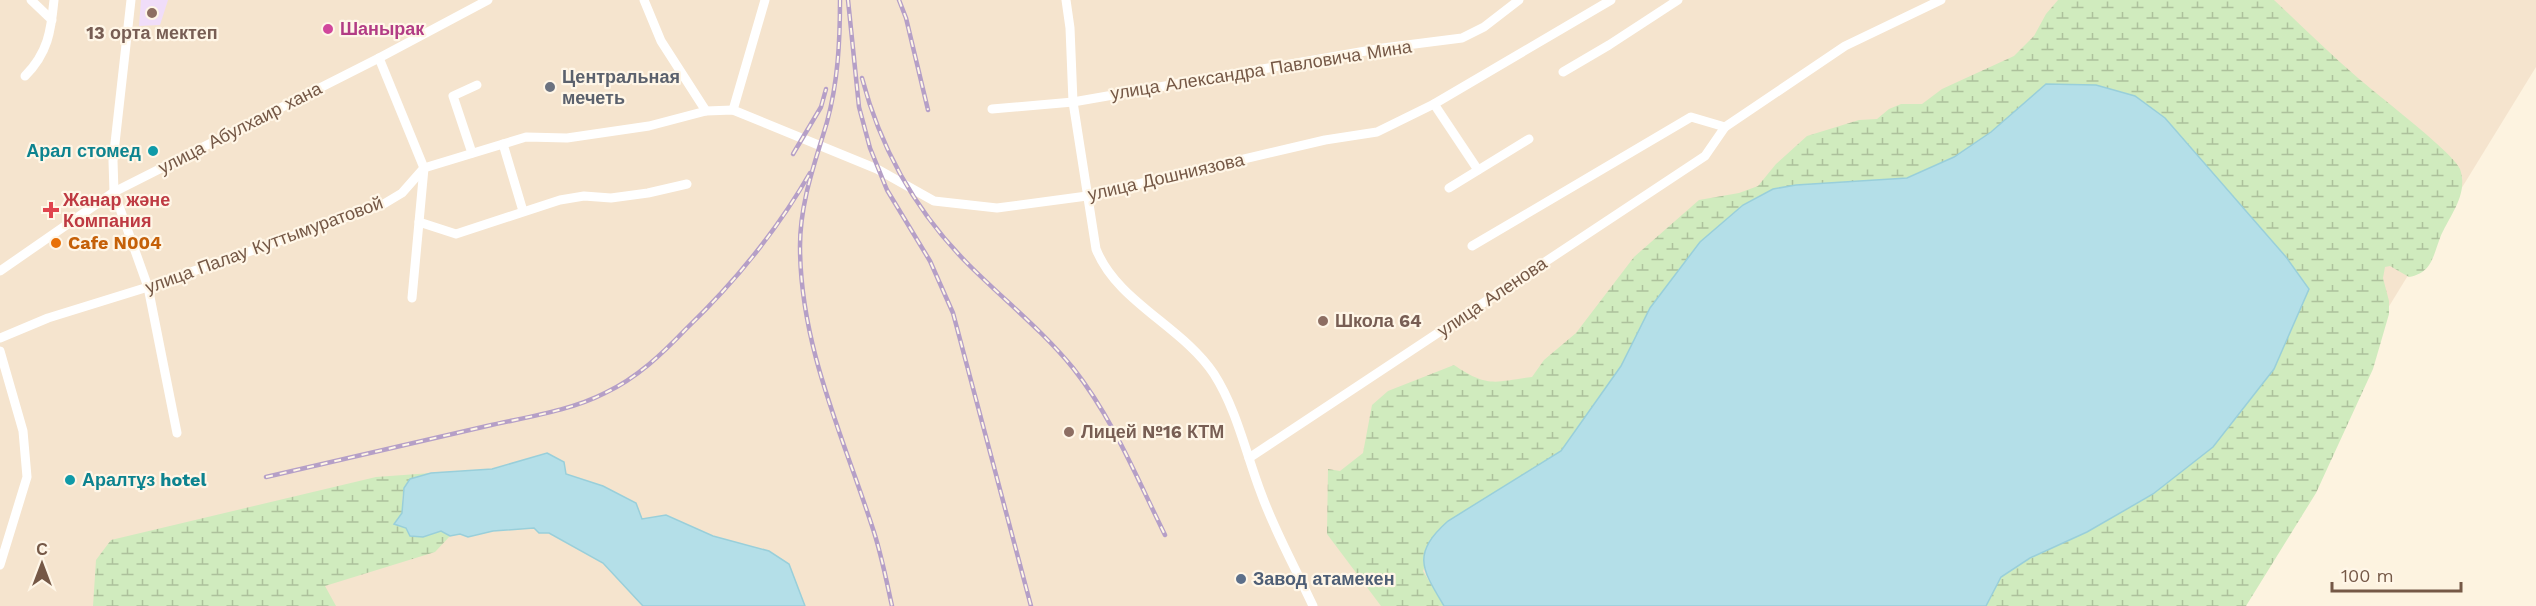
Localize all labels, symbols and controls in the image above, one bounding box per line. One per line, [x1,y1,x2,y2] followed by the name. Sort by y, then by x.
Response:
[145,6,159,20] marker: 13 орта мектеп
[340,18,425,39] place label: Шанырак
[86,22,218,43] place label: 13 орта мектеп
[321,22,335,36] marker: Шанырак
[1109,35,1414,104] street label: улица Александра Павловича Мина
[562,66,680,108] place label: Центральная мечеть
[155,77,326,178] street label: улица Абулхаир хана
[543,80,557,94] marker: Центральная мечеть
[26,140,142,161] place label: Арал стомед
[146,144,160,158] marker: Арал стомед
[1086,148,1247,205] street label: улица Дошниязова
[62,189,170,231] place label: Жанар және Компания
[142,192,386,297] street label: улица Палау Куттымуратовой
[44,203,58,217] marker: Жанар және Компания
[68,232,162,253] place label: Cafe N004
[49,236,63,250] marker: Cafe N004
[1433,252,1551,341] street label: улица Аленова
[1335,310,1422,331] place label: Школа 64
[1316,314,1330,328] marker: Школа 64
[1081,421,1224,442] place label: Лицей №16 КТМ
[1062,425,1076,439] marker: Лицей №16 КТМ
[82,469,207,490] place label: Аралтұз hotel
[63,473,77,487] marker: Аралтұз hotel
[12,534,72,594] north arrow
[36,540,48,559] text: С
[2332,555,2461,593] scale bar
[2341,565,2394,586] text: 100 m
[1253,568,1395,589] place label: Завод атамекен
[1234,572,1248,586] marker: Завод атамекен

